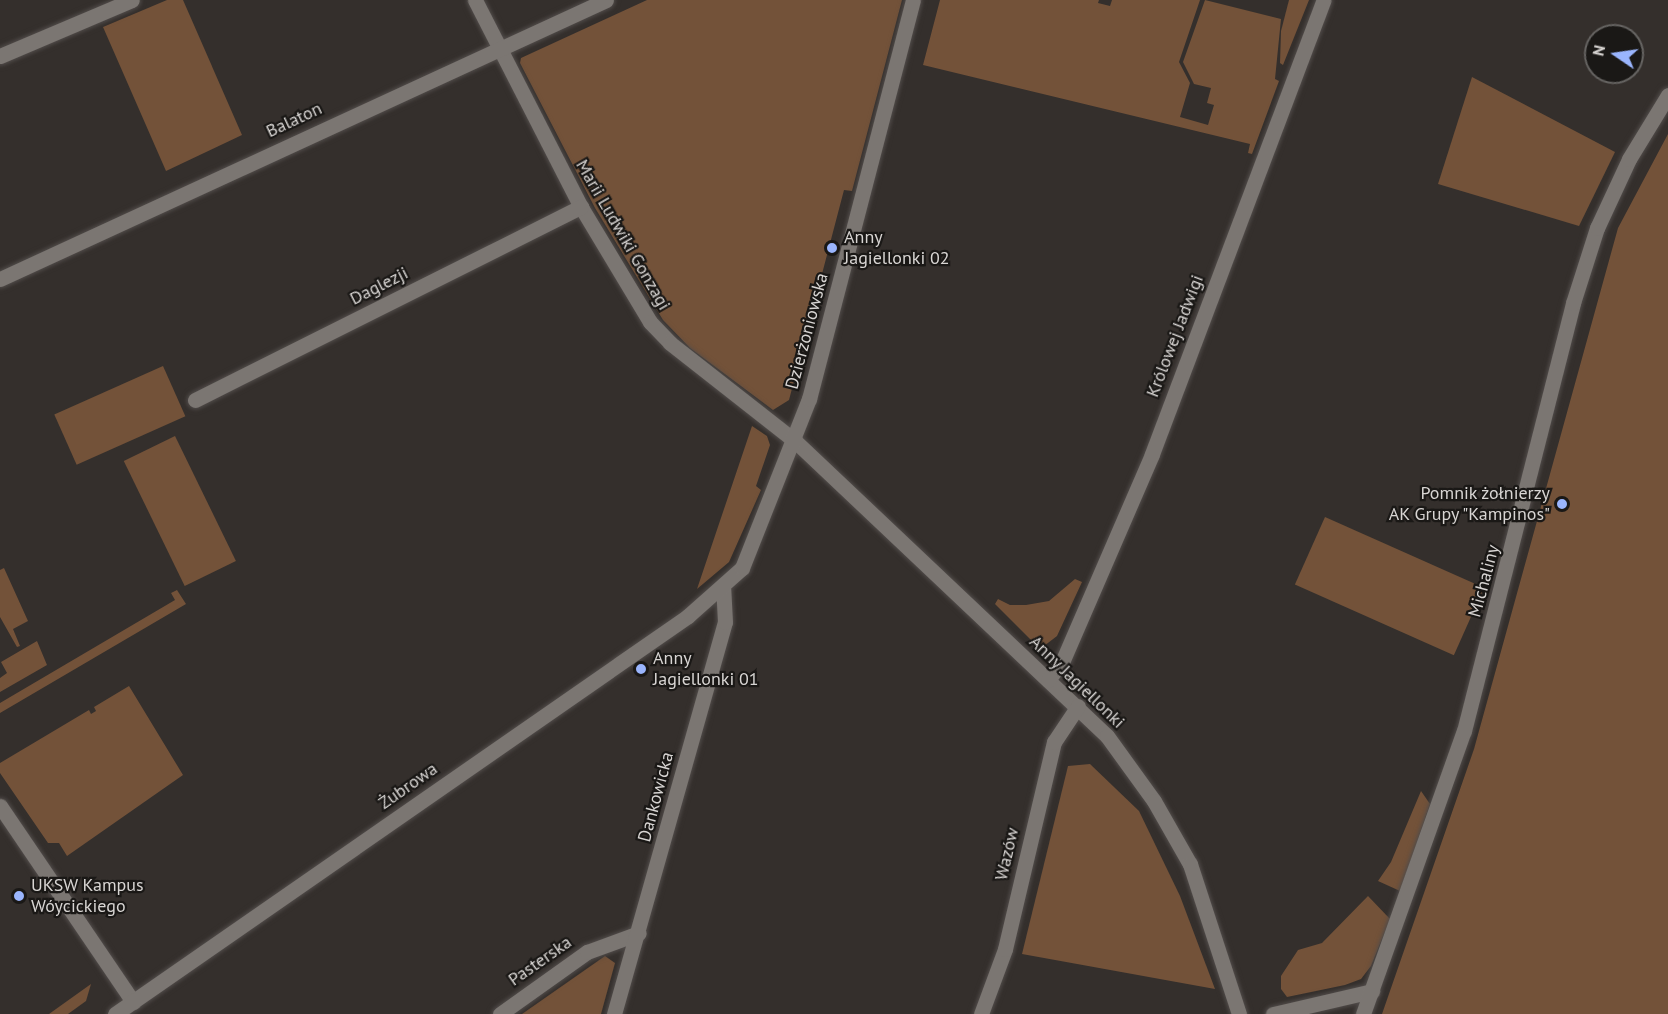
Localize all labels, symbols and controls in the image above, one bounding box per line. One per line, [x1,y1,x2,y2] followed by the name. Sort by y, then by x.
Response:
[1584,24,1644,84] north arrow
[1587,43,1609,58] text: N
[263,98,325,142] street label: Balaton
[571,156,675,314] street label: Marii Ludwiki Gonzagi
[844,227,950,270] place label: Anny Jagiellonki 02
[825,241,839,255] marker: Anny Jagiellonki 02
[346,262,412,310] street label: Daglezji
[781,271,833,391] street label: Dzierżoniowska
[1142,272,1208,400] street label: Królowej Jadwigi
[1386,483,1550,526] place label: Pomnik żołnierzy AK Grupy "Kampinos"
[1555,497,1569,511] marker: Pomnik żołnierzy AK Grupy "Kampinos"
[1464,542,1504,620] street label: Michaliny
[1025,631,1129,733] street label: Anny Jagiellonki
[653,648,759,690] place label: Anny Jagiellonki 01
[634,662,648,676] marker: Anny Jagiellonki 01
[634,750,678,844] street label: Dankowicka
[375,758,441,814] street label: Żubrowa
[990,825,1024,883] street label: Wazów
[31,875,144,918] place label: UKSW Kampus Wóycickiego
[12,889,26,903] marker: UKSW Kampus Wóycickiego
[504,931,576,991] street label: Pasterska

